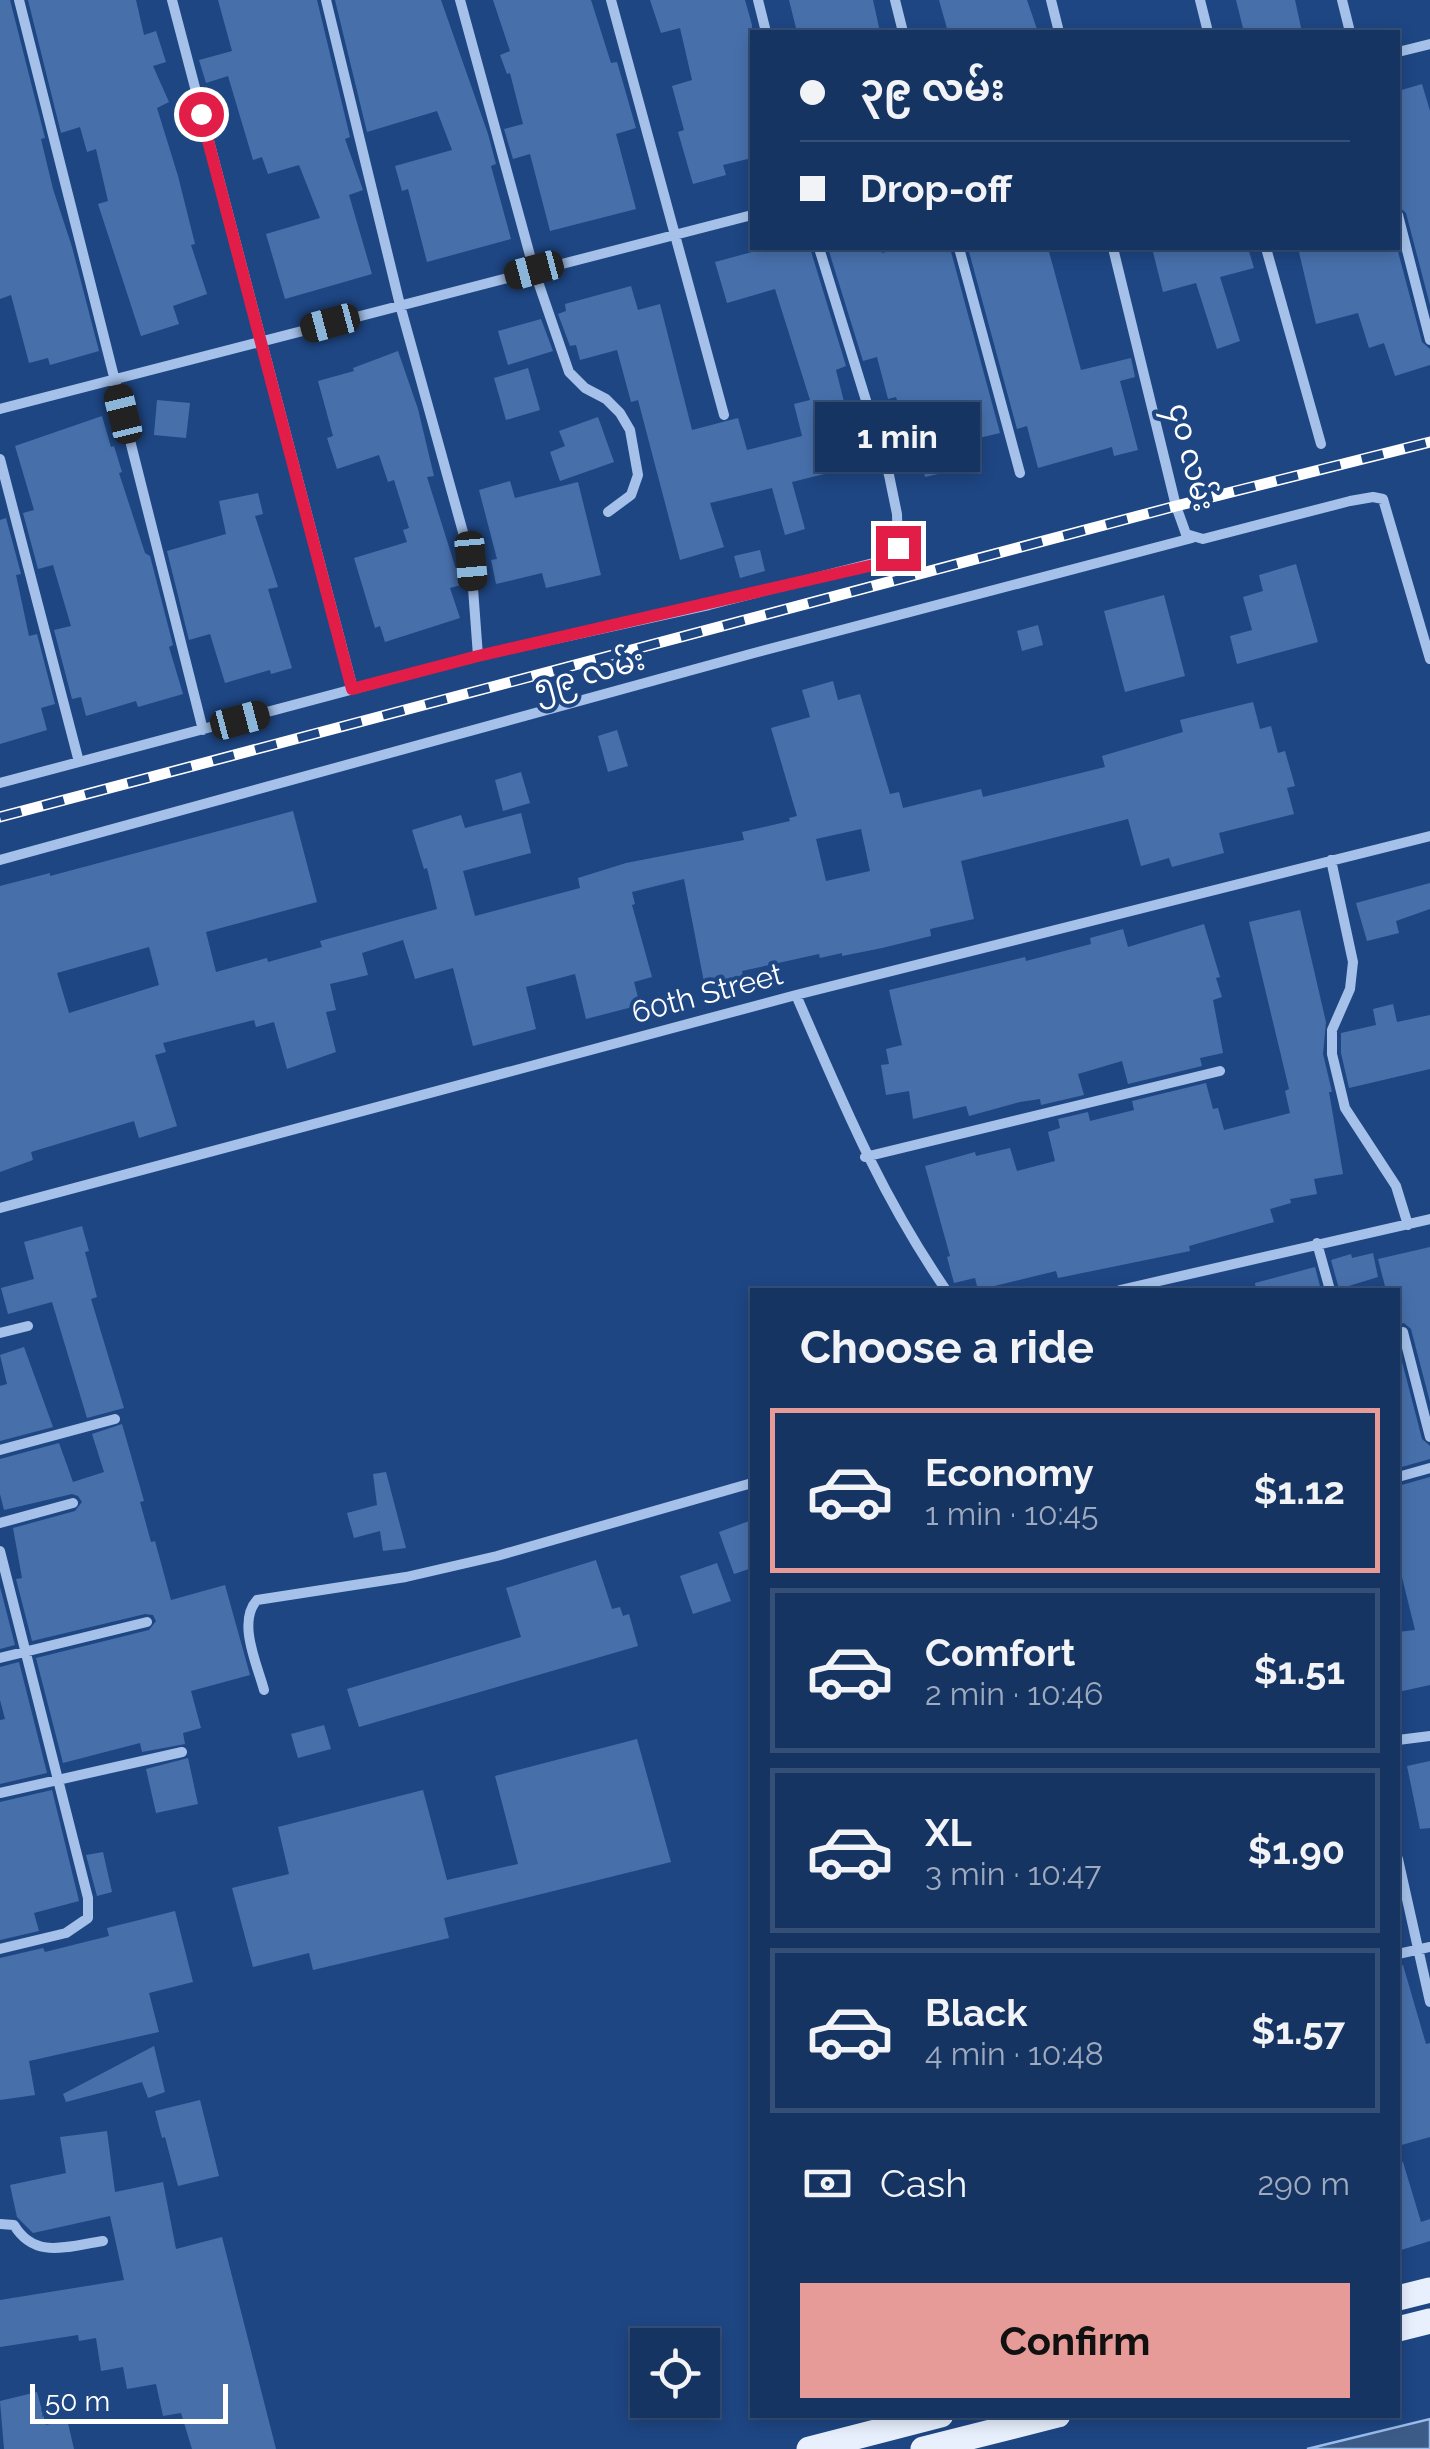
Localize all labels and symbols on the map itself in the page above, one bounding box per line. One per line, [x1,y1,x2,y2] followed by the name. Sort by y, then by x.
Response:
[179,92,224,137] route start
[501,248,567,292] car
[297,301,363,345] car
[101,381,145,447] car
[1154,398,1226,517] street label: ၄၀ လမ်း
[816,403,980,473] callout: 1 min
[876,526,921,571] route end
[453,530,489,592] car
[528,637,651,712] street label: ၅၉ လမ်း
[207,698,273,742] car
[628,956,786,1030] street label: 60th Street
[30,2379,228,2424] scale bar

